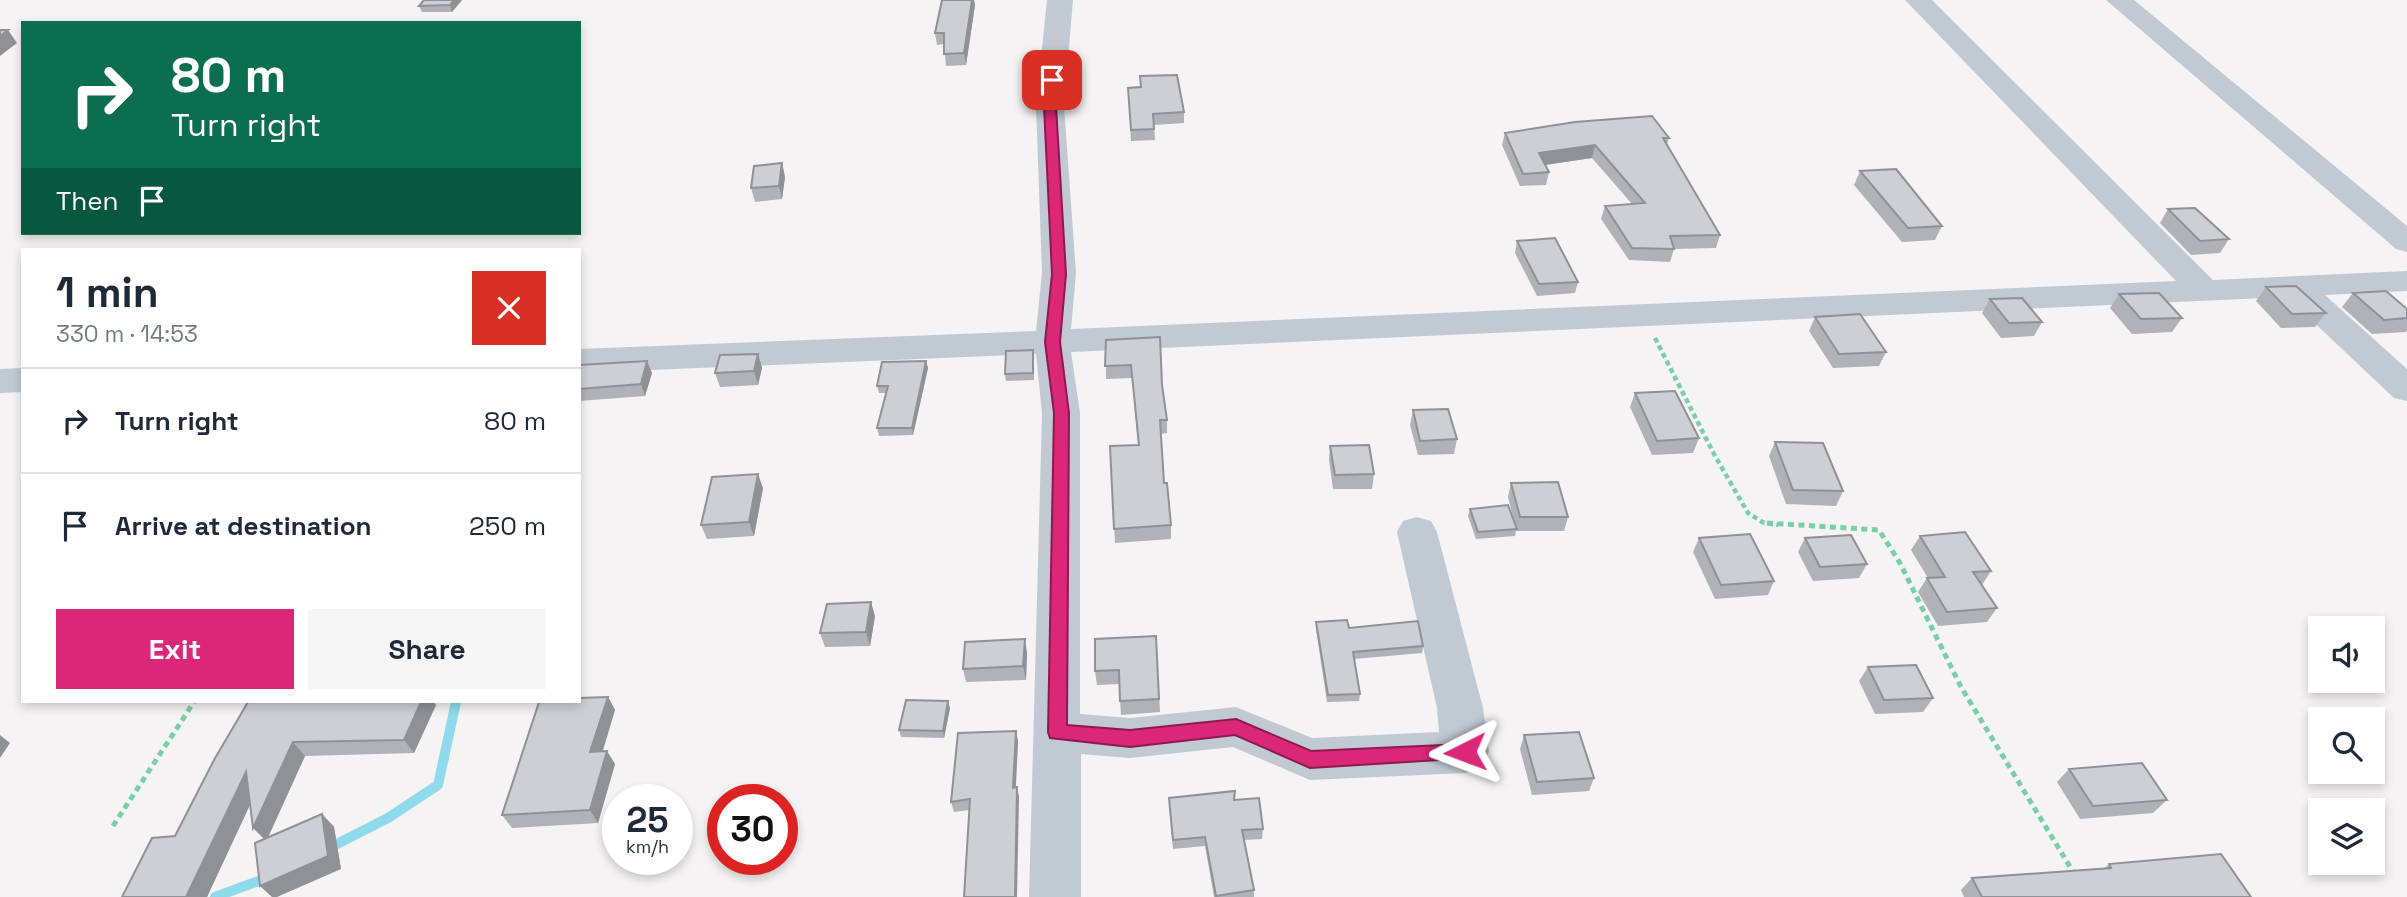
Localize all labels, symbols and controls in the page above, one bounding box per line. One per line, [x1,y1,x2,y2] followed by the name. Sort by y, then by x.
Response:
[171,44,286,106] text: 80 m
[56,49,147,140] icon: right
[1022,50,1082,110] pin
[1033,61,1071,99] icon: arrive
[171,105,321,145] text: Turn right
[133,182,171,220] icon: arrive
[56,184,119,218] text: Then
[56,266,159,319] text: 1 min
[472,271,546,345] button: close
[56,319,198,349] text: 330 m · 14:53
[56,402,94,440] icon: right
[115,404,239,438] text: Turn right
[484,404,546,438] text: 80 m
[56,507,94,545] icon: arrive
[115,509,372,543] text: Arrive at destination
[469,509,546,543] text: 250 m
[56,609,294,689] button: Exit
[308,609,546,689] button: Share
[2308,616,2385,875] map controls
[2308,616,2385,693] button: sound
[2308,707,2385,784] button: search
[1428,715,1502,789] position arrow
[707,784,798,875] speed limit sign: 30
[627,798,668,842] text: 25
[2308,798,2385,875] button: layers
[626,835,669,858] text: km/h

